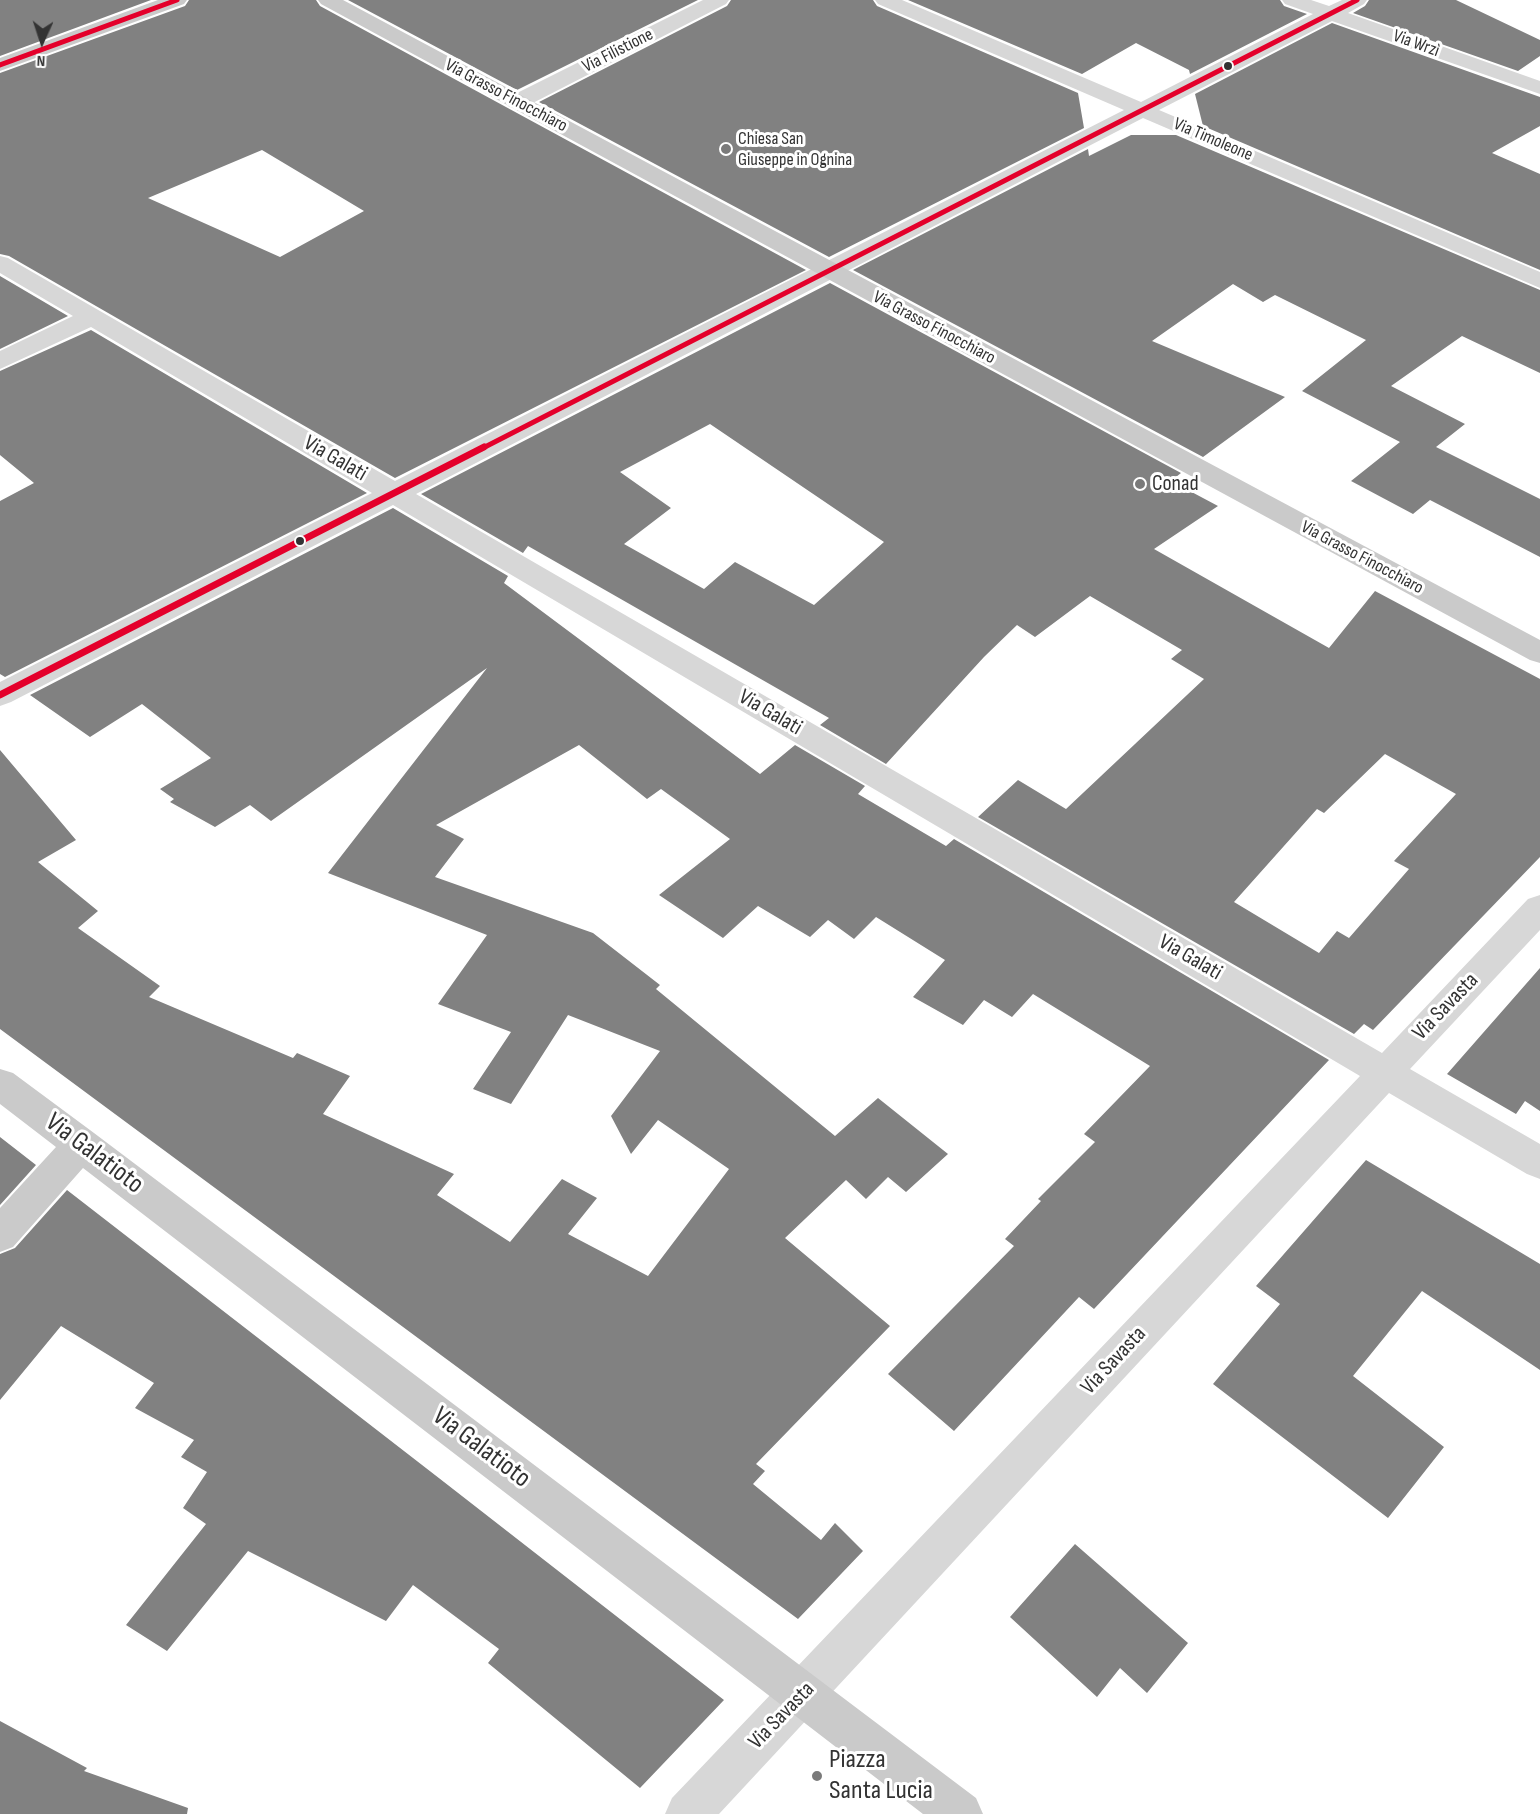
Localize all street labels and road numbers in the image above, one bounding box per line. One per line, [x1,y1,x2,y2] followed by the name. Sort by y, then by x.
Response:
[579,24,657,78] street label: Via Filistione
[1390,26,1442,62] street label: Via Wrzì
[441,55,571,137] street label: Via Grasso Finocchiaro
[1170,114,1256,166] street label: Via Timoleone
[869,287,999,369] street label: Via Grasso Finocchiaro
[299,430,371,488] street label: Via Galati
[1297,517,1427,599] street label: Via Grasso Finocchiaro
[734,684,806,742] street label: Via Galati
[1154,929,1226,987] street label: Via Galati
[1408,968,1484,1046] street label: Via Savasta
[38,1107,150,1201] street label: Via Galatioto
[1076,1322,1152,1400] street label: Via Savasta
[425,1401,537,1495] street label: Via Galatioto
[744,1677,820,1755] street label: Via Savasta

